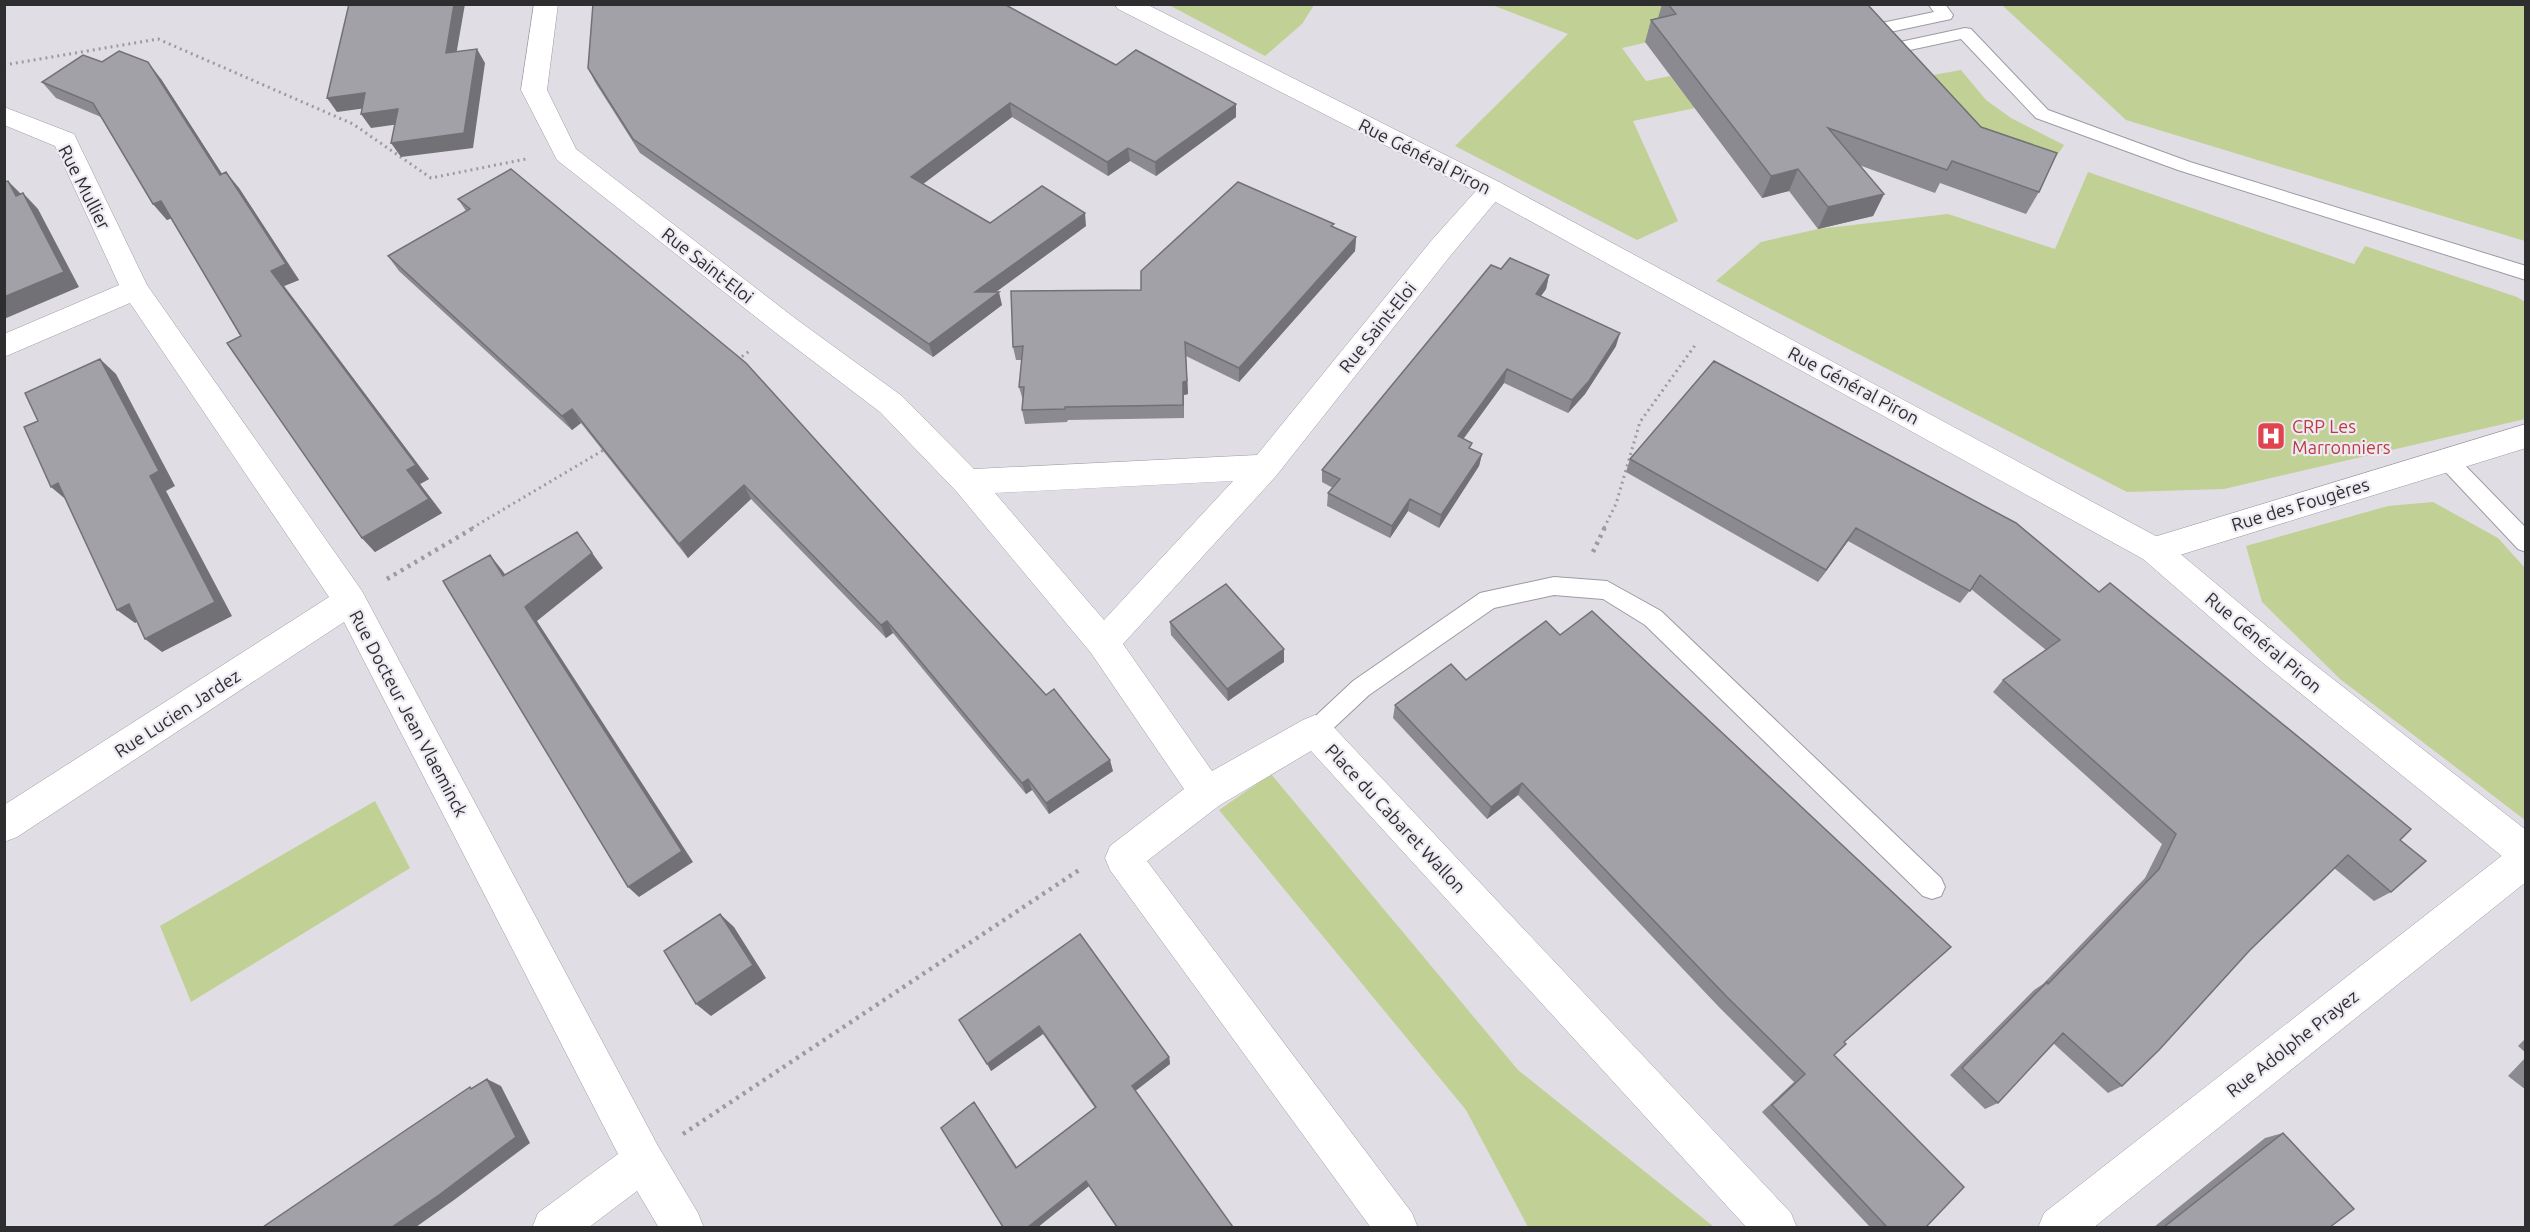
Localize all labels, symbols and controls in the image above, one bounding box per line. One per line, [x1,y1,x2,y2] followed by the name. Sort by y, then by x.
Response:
[1356,114,1494,198] street label: Rue Général Piron
[55,141,115,233] street label: Rue Mullier
[658,223,758,307] street label: Rue Saint-Eloi
[1334,278,1420,376] street label: Rue Saint-Eloi
[1785,342,1923,428] street label: Rue Général Piron
[2292,416,2391,457] place label: CRP Les Marronniers
[2255,420,2287,452] hospital icon: CRP Les Marronniers
[2229,473,2372,534] street label: Rue des Fougères
[2202,588,2326,696] street label: Rue Général Piron
[346,606,472,820] street label: Rue Docteur Jean Vlaeminck
[110,665,244,761] street label: Rue Lucien Jardez
[1322,740,1470,896] street label: Place du Cabaret Wallon
[2222,985,2362,1101] street label: Rue Adolphe Prayez

